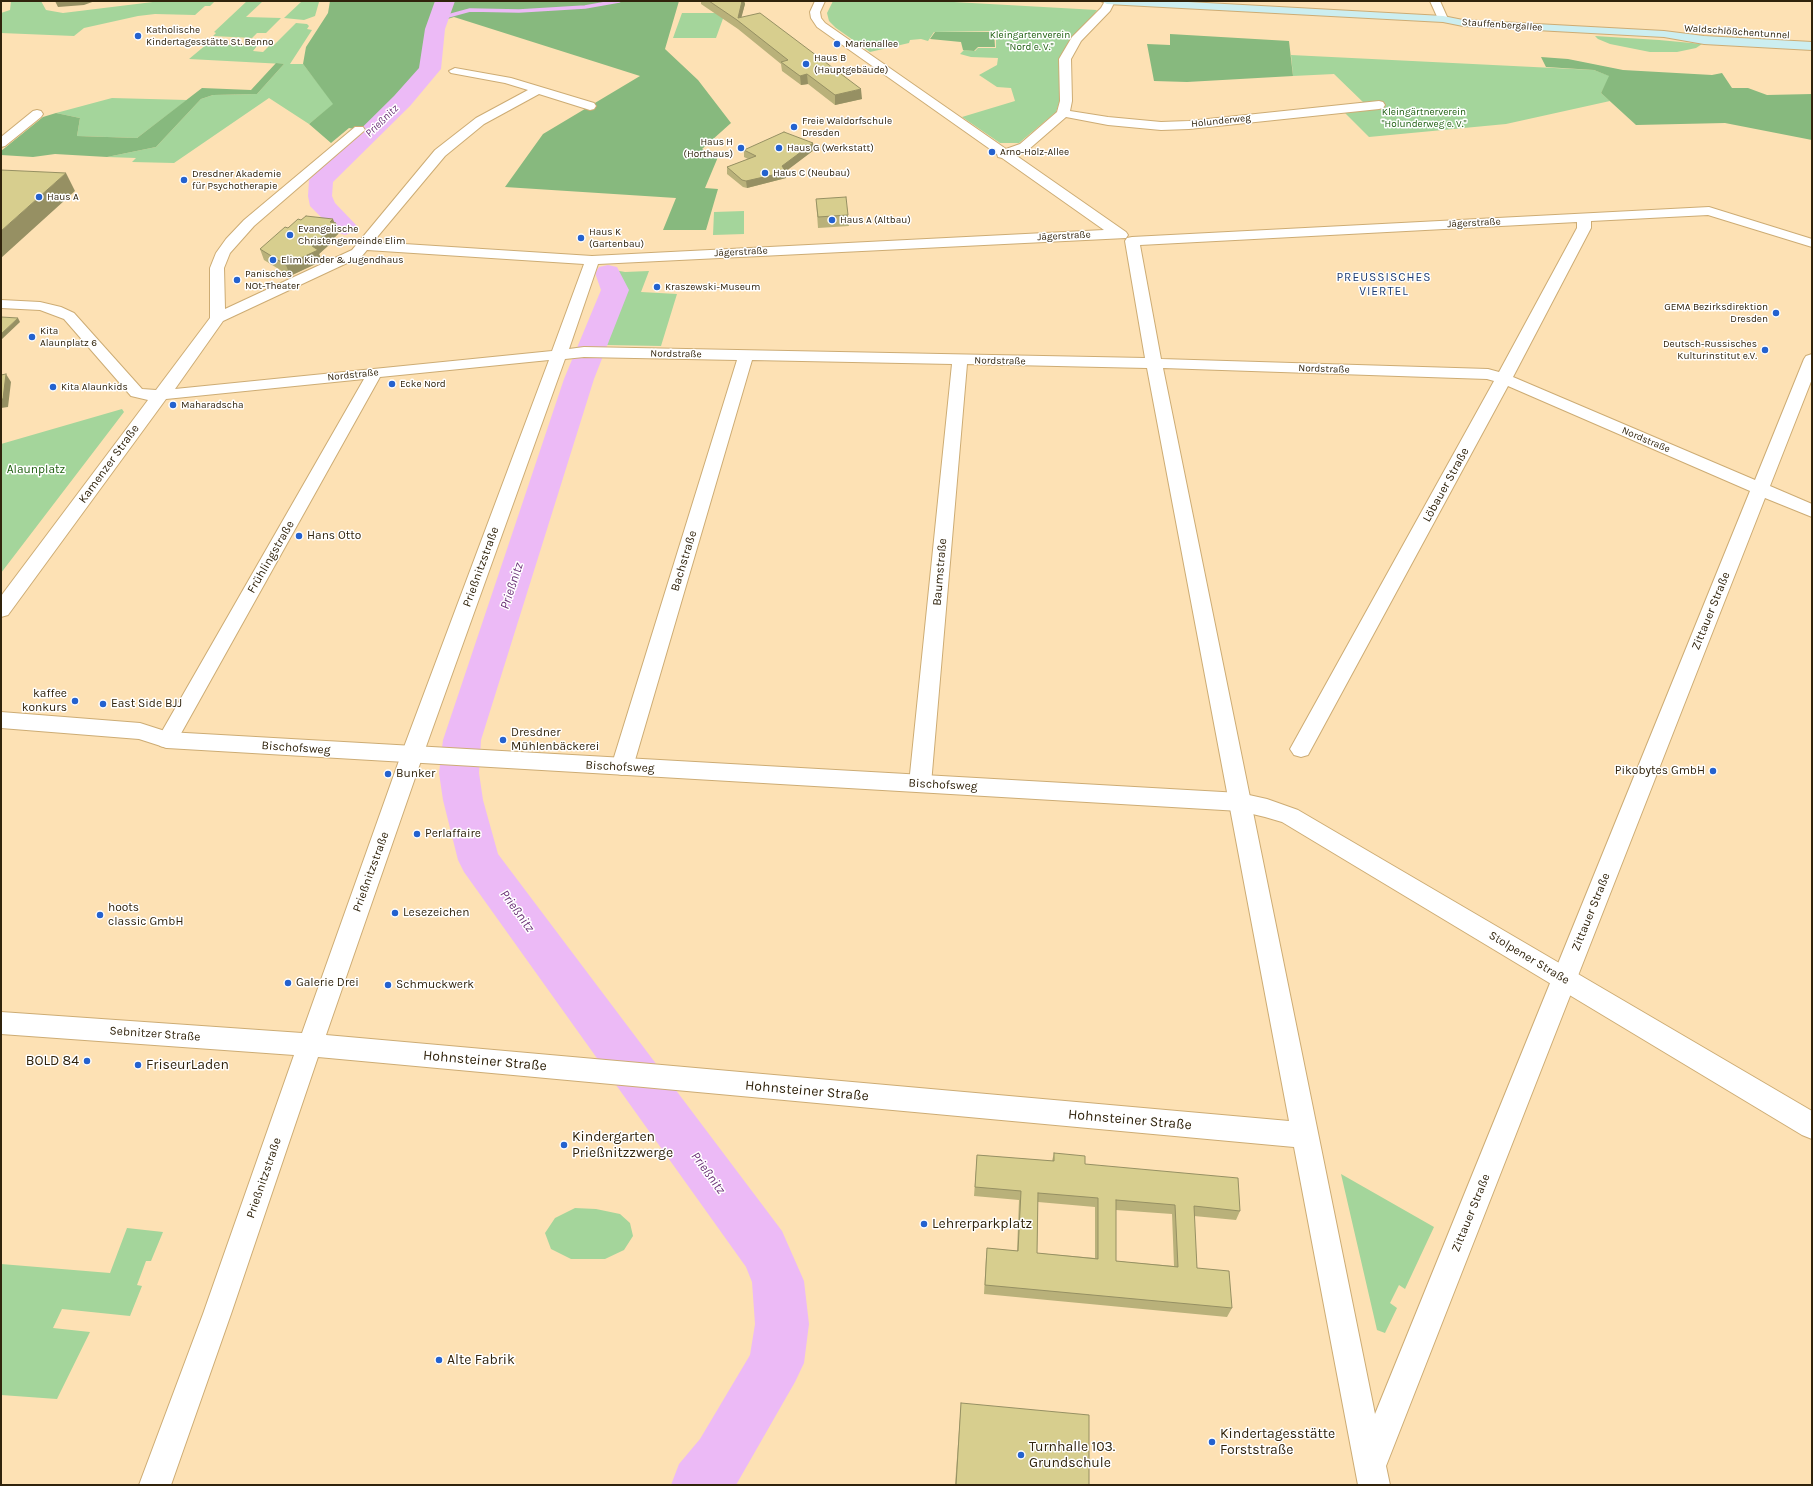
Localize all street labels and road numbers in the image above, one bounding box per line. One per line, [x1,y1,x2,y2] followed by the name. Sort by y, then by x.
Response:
[1461,16,1543,34] street label: Stauffenbergallee
[1684,22,1790,42] street label: Waldschlößchentunnel
[1191,112,1251,130] street label: Holunderweg
[1447,216,1501,230] street label: Jägerstraße
[1037,229,1091,243] street label: Jägerstraße
[714,245,768,259] street label: Jägerstraße
[650,348,702,360] street label: Nordstraße
[974,355,1026,367] street label: Nordstraße
[1298,362,1350,376] street label: Nordstraße
[327,366,379,384] street label: Nordstraße
[76,422,142,506] street label: Kamenzer Straße
[1620,424,1672,456] street label: Nordstraße
[1420,445,1472,525] street label: Löbauer Straße
[244,518,298,596] street label: Frühlingstraße
[460,525,502,609] street label: Prießnitzstraße
[668,529,700,593] street label: Bachstraße
[930,538,950,606] street label: Baumstraße
[1689,570,1733,652] street label: Zittauer Straße
[261,738,331,758] street label: Bischofsweg
[585,758,655,776] street label: Bischofsweg
[908,776,978,794] street label: Bischofsweg
[350,830,392,914] street label: Prießnitzstraße
[1569,871,1613,953] street label: Zittauer Straße
[1486,928,1572,988] street label: Stolpener Straße
[109,1024,201,1044] street label: Sebnitzer Straße
[422,1047,548,1075] street label: Hohnsteiner Straße
[744,1077,870,1105] street label: Hohnsteiner Straße
[1067,1106,1193,1134] street label: Hohnsteiner Straße
[243,1136,285,1220] street label: Prießnitzstraße
[1449,1172,1493,1254] street label: Zittauer Straße

